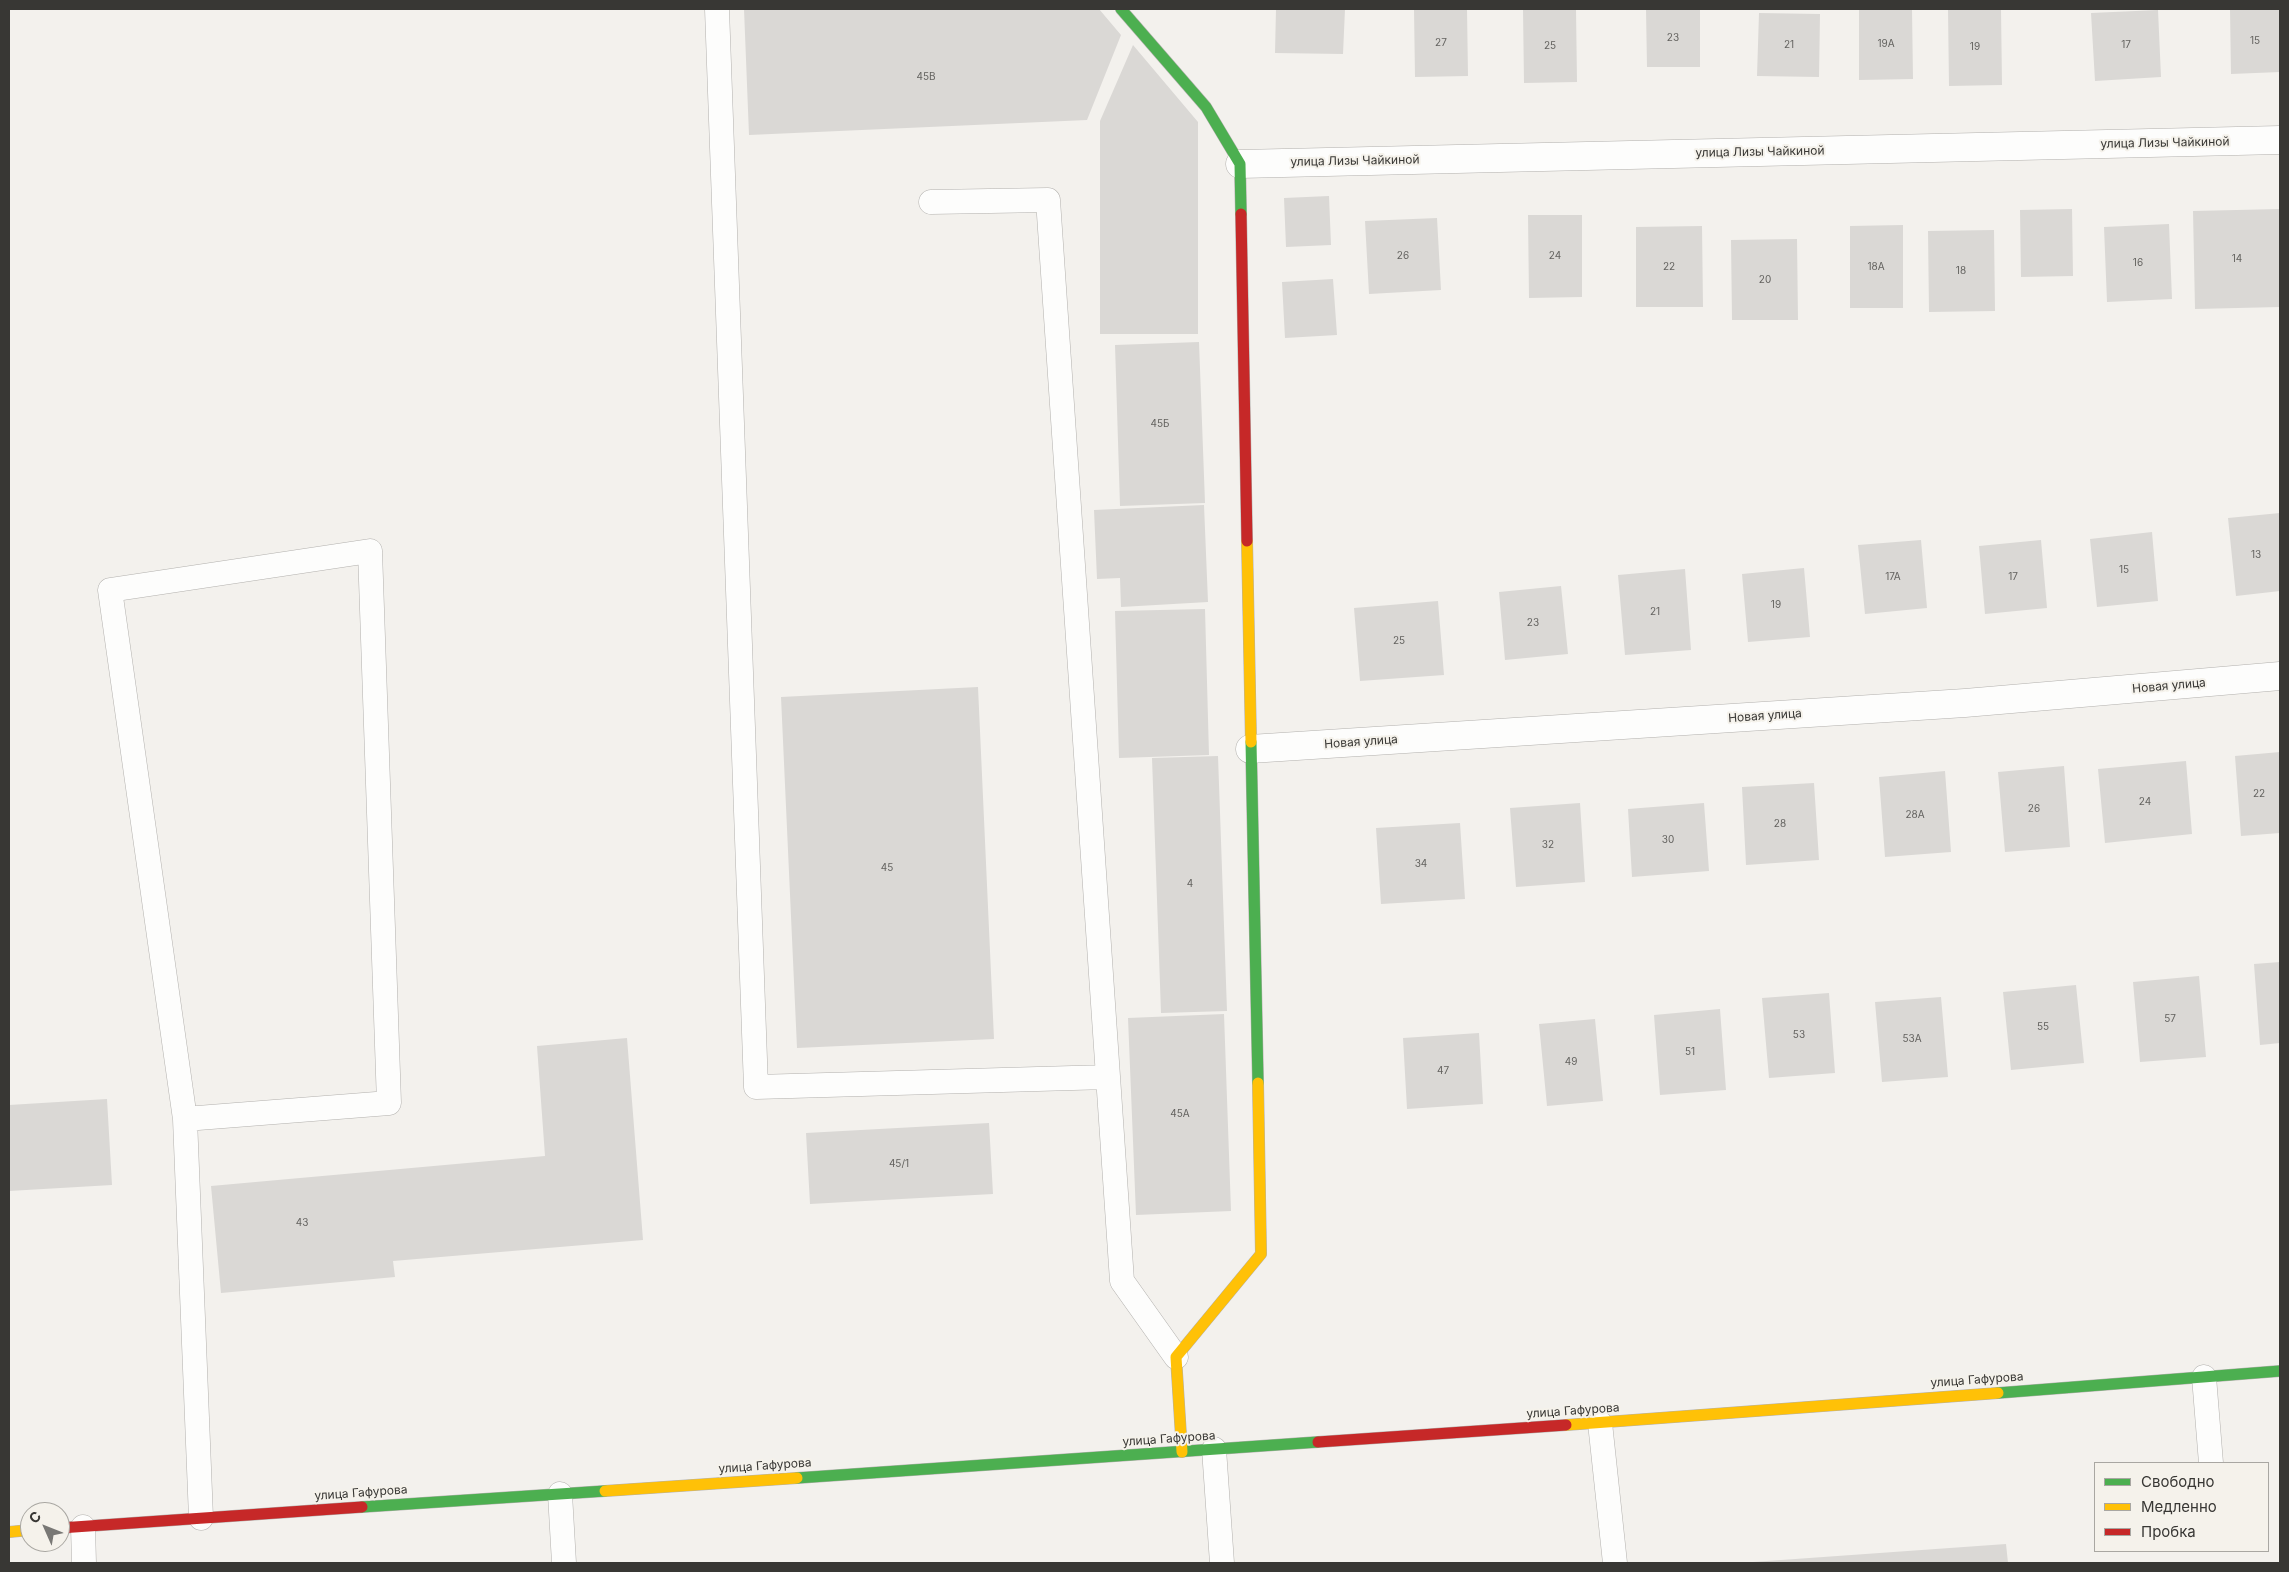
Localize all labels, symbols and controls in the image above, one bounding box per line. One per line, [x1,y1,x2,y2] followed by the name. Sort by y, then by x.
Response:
[1667,32,1679,44] house number: 23
[2250,35,2260,47] house number: 15
[1435,37,1447,49] house number: 27
[1877,38,1895,50] house number: 19А
[1784,39,1794,51] house number: 21
[2121,39,2131,51] house number: 17
[1544,40,1556,52] house number: 25
[1970,41,1980,53] house number: 19
[916,71,936,83] house number: 45В
[2100,135,2230,151] street label: улица Лизы Чайкиной
[1695,144,1825,160] street label: улица Лизы Чайкиной
[1290,153,1420,169] street label: улица Лизы Чайкиной
[1397,250,1409,262] house number: 26
[1549,250,1561,262] house number: 24
[2232,253,2242,265] house number: 14
[2133,257,2143,269] house number: 16
[1663,261,1675,273] house number: 22
[1867,261,1885,273] house number: 18А
[1956,265,1966,277] house number: 18
[1759,274,1771,286] house number: 20
[1151,418,1169,430] house number: 45Б
[2251,549,2261,561] house number: 13
[2119,564,2129,576] house number: 15
[1885,571,1901,583] house number: 17А
[2008,571,2018,583] house number: 17
[1771,599,1781,611] house number: 19
[1650,606,1660,618] house number: 21
[1527,617,1539,629] house number: 23
[1393,635,1405,647] house number: 25
[2132,676,2206,696] street label: Новая улица
[1728,706,1802,726] street label: Новая улица
[1324,732,1398,752] street label: Новая улица
[2253,788,2265,800] house number: 22
[2139,796,2151,808] house number: 24
[2028,803,2040,815] house number: 26
[1905,809,1925,821] house number: 28А
[1774,818,1786,830] house number: 28
[1662,834,1674,846] house number: 30
[1542,839,1554,851] house number: 32
[1415,858,1427,870] house number: 34
[881,862,893,874] house number: 45
[1187,878,1193,890] house number: 4
[2164,1013,2176,1025] house number: 57
[2037,1021,2049,1033] house number: 55
[1793,1029,1805,1041] house number: 53
[1902,1033,1922,1045] house number: 53А
[1685,1046,1695,1058] house number: 51
[1565,1056,1577,1068] house number: 49
[1437,1065,1449,1077] house number: 47
[1170,1108,1190,1120] house number: 45А
[889,1158,909,1170] house number: 45/1
[296,1217,308,1229] house number: 43
[1930,1370,2024,1390] street label: улица Гафурова
[1526,1401,1620,1421] street label: улица Гафурова
[1122,1429,1216,1449] street label: улица Гафурова
[718,1456,812,1476] street label: улица Гафурова
[2094,1462,2269,1552] legend
[2141,1472,2215,1491] text: Свободно
[314,1483,408,1503] street label: улица Гафурова
[2141,1497,2217,1516] text: Медленно
[20,1502,70,1552] north arrow
[25,1507,44,1527] text: С
[2141,1522,2196,1541] text: Пробка

